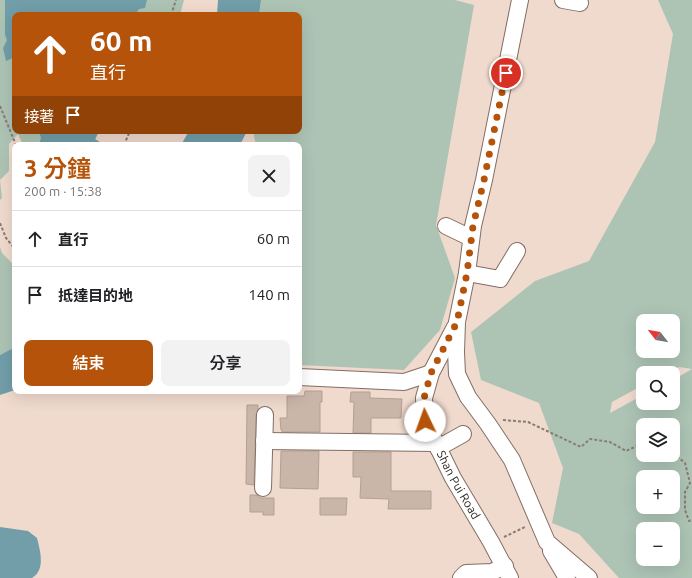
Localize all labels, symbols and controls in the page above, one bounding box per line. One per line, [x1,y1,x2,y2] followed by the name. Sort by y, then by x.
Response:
[90,25,152,56] text: 60 m
[24,28,76,80] icon: ahead
[489,56,523,90] pin
[90,62,126,82] text: 直行
[495,62,517,84] icon: arrive
[62,104,84,126] icon: arrive
[24,108,54,125] text: 接著
[24,155,91,182] text: 3 分鐘
[248,155,290,197] button: close
[24,184,102,198] text: 200 m · 15:38
[24,228,46,250] icon: ahead
[257,230,290,247] text: 60 m
[58,231,88,248] text: 直行
[24,284,46,306] icon: arrive
[248,286,290,303] text: 140 m
[58,287,133,304] text: 抵達目的地
[636,314,680,358] north arrow
[636,314,680,566] map controls
[24,340,153,386] button: 結束
[161,340,290,386] button: 分享
[636,366,680,410] button: search
[404,400,446,442] position arrow
[636,418,680,462] button: layers
[435,448,483,521] street label: Shan Pui Road
[636,470,680,514] button: +
[636,522,680,566] button: −

